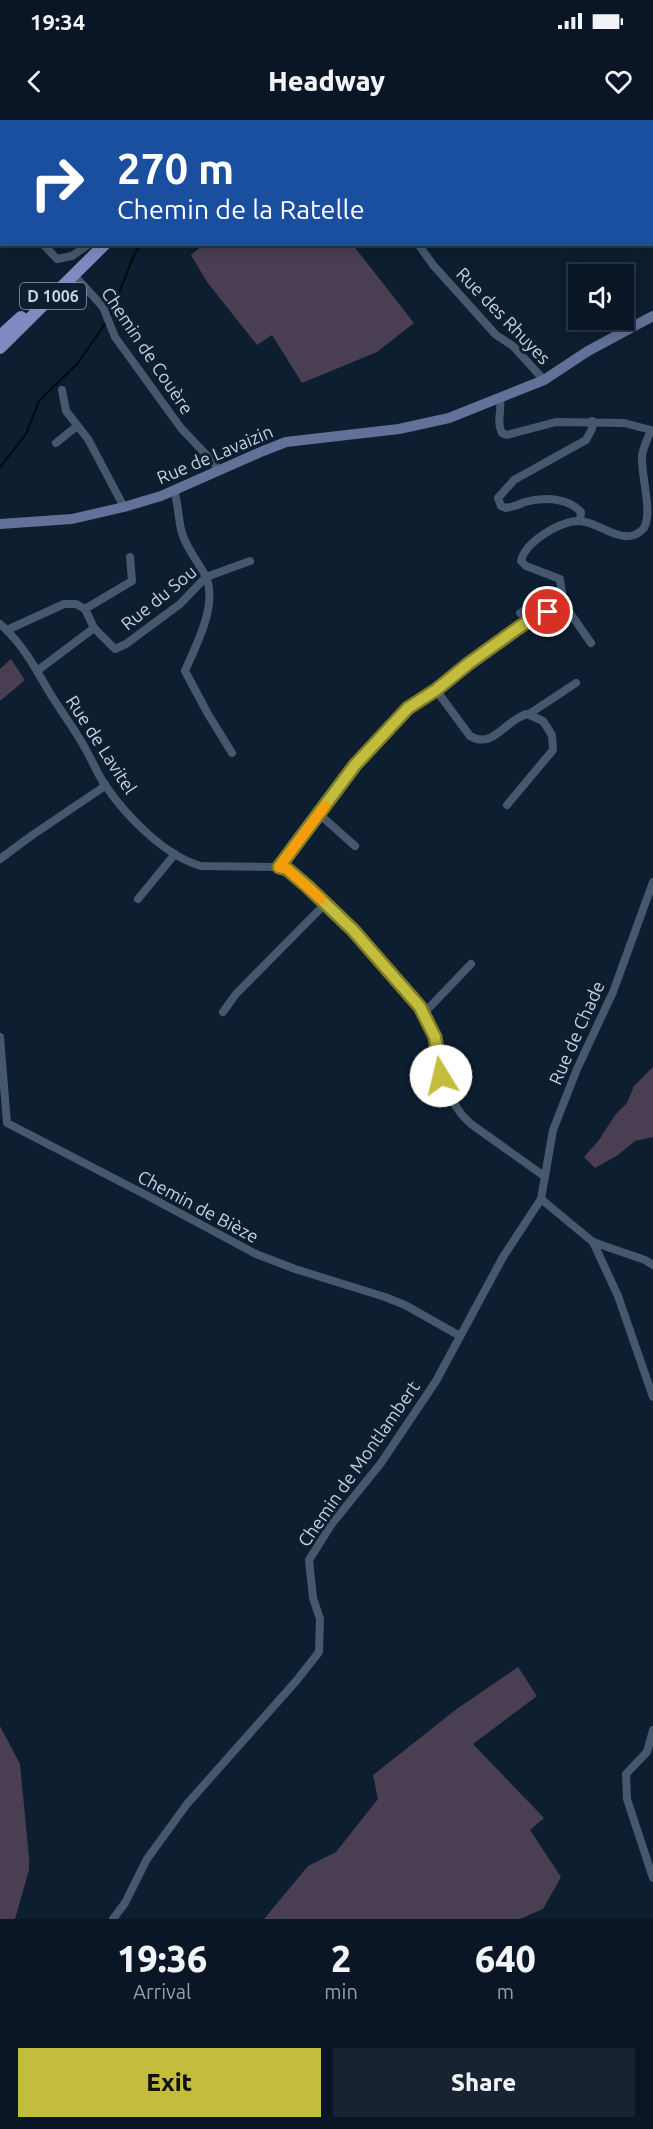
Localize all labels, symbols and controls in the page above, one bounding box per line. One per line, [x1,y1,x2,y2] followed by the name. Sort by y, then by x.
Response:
[30,9,85,34] text: 19:34
[18,65,51,98] icon: back
[602,65,635,98] icon: heart
[268,66,385,96] text: Headway
[18,144,96,222] icon: right
[117,145,234,192] text: 270 m
[117,194,365,224] text: Chemin de la Ratelle
[453,263,555,368] street label: Rue des Rhuyes
[568,264,634,330] map controls
[568,264,634,330] button: sound
[20,283,86,309] road number: D 1006
[98,283,198,418] street label: Chemin de Couère
[154,421,276,487] street label: Rue de Lavaizin
[117,561,200,634] street label: Rue du Sou
[522,586,573,637] pin
[531,595,564,628] icon: arrive
[63,691,141,798] street label: Rue de Lavitel
[544,978,608,1087] street label: Rue de Chade
[409,1044,473,1108] position arrow
[135,1166,262,1246] street label: Chemin de Bièze
[293,1377,423,1550] street label: Chemin de Montlambert
[117,1938,207,1979] text: 19:36
[331,1938,351,1979] text: 2
[475,1938,536,1979] text: 640
[133,1980,191,2003] text: Arrival
[324,1980,358,2003] text: min
[497,1980,514,2003] text: m
[18,2048,321,2117] button: Exit
[333,2048,635,2117] button: Share

